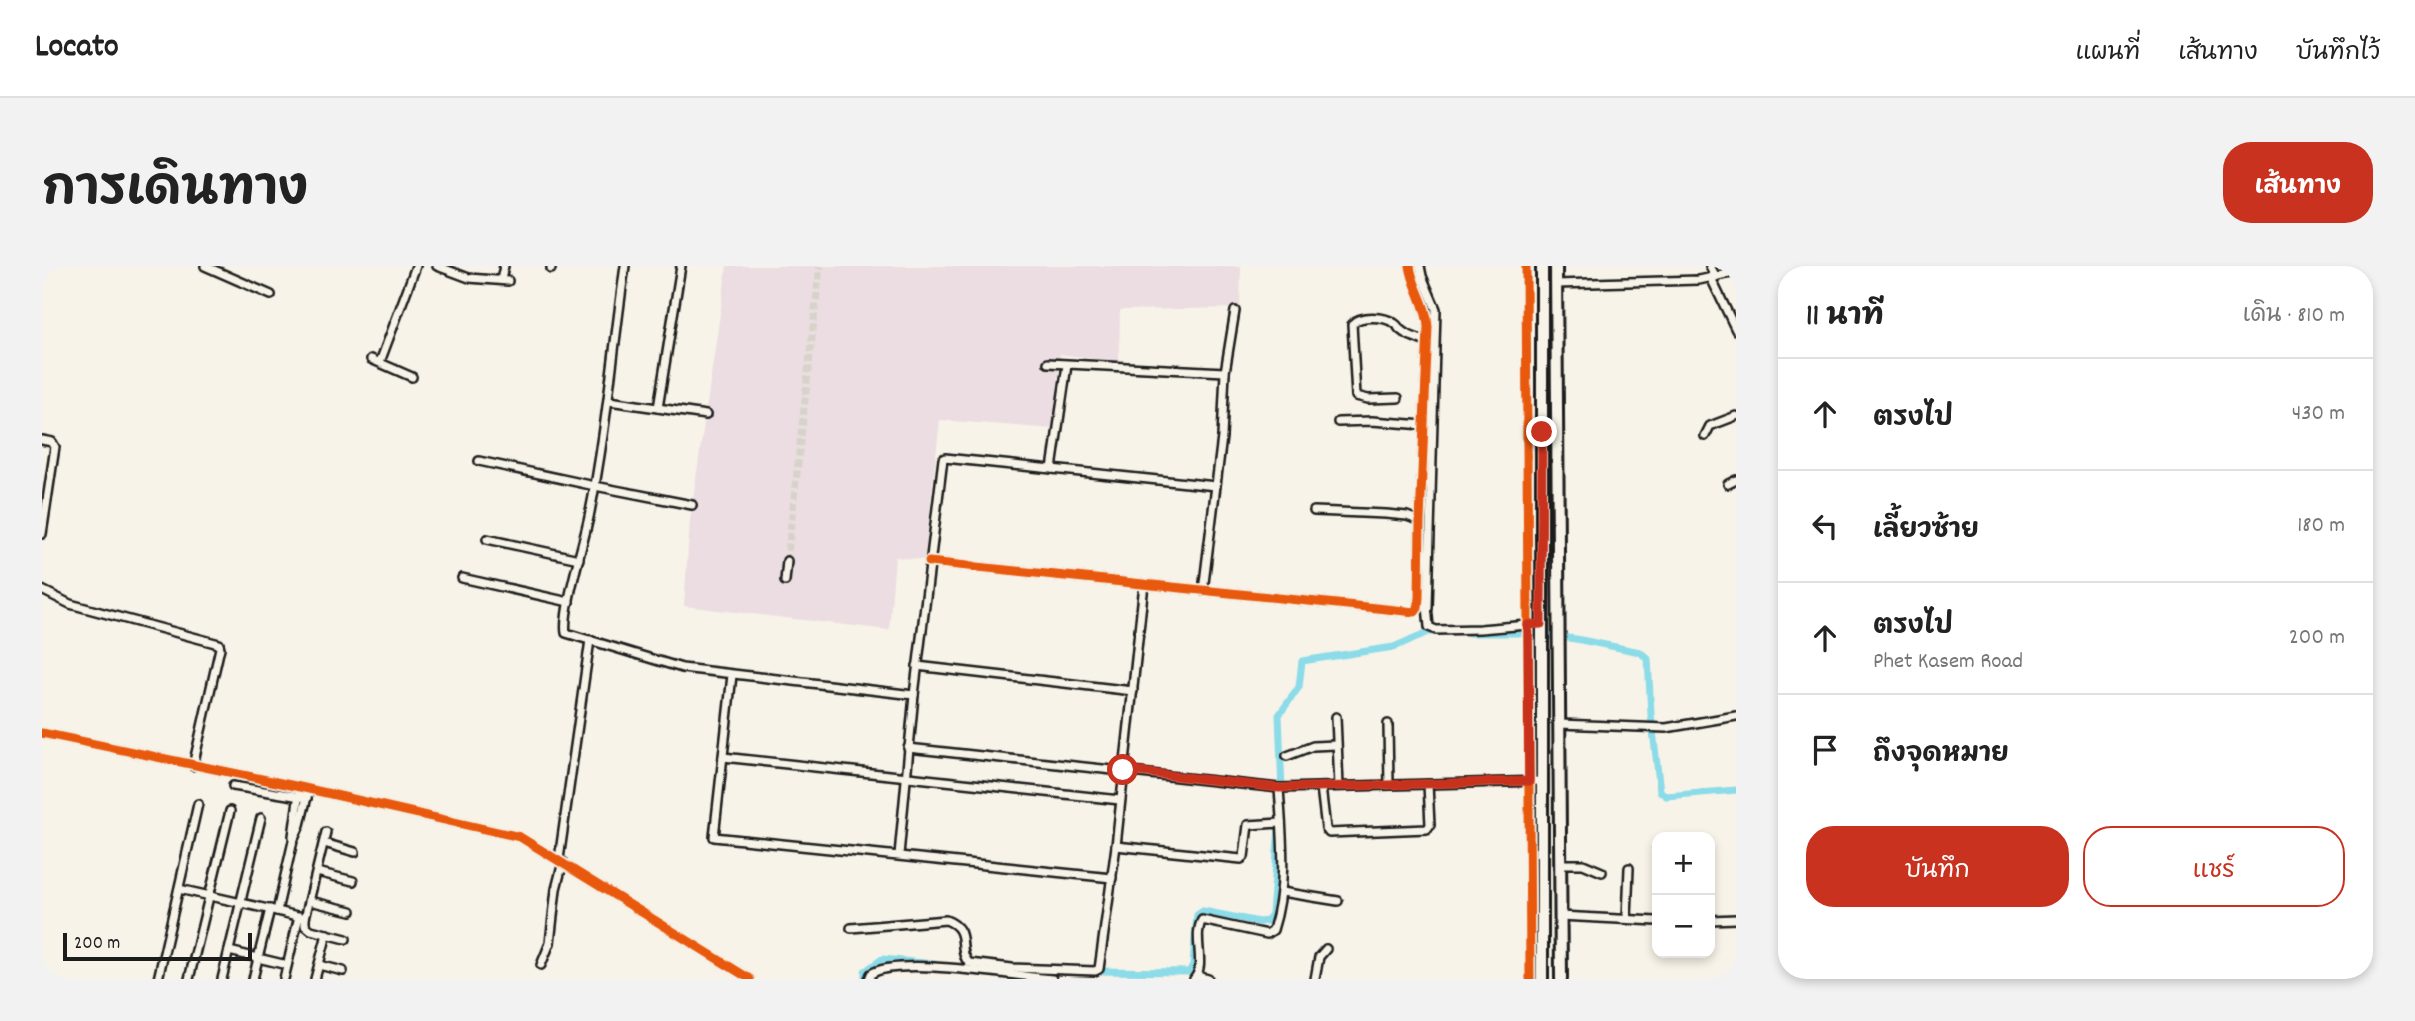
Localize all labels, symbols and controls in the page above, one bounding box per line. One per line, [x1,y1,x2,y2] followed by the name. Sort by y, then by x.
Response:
[35,25,119,72] text: Locato
[2075,37,2140,71] text: แผนที่
[2178,37,2258,71] text: เส้นทาง
[2296,37,2380,71] text: บันทึกไว้
[2223,142,2373,223] button: เส้นทาง
[42,158,308,228] text: การเดินทาง
[1806,297,1884,340] text: 11 นาที
[2243,300,2345,333] text: เดิน · 810 m
[1806,395,1844,433] icon: ahead
[2292,398,2345,431] text: 430 m
[1873,401,1953,438] text: ตรงไป
[1526,416,1557,447] route end
[1806,507,1844,545] icon: left
[2297,510,2345,543] text: 180 m
[1873,513,1979,550] text: เลี้ยวซ้าย
[1873,609,1953,646] text: ตรงไป
[1806,619,1844,657] icon: ahead
[2289,622,2345,655] text: 200 m
[1873,646,2023,679] text: Phet Kasem Road
[1806,731,1844,769] icon: arrive
[1873,737,2009,774] text: ถึงจุดหมาย
[1107,754,1138,785] route start
[1806,826,2069,907] button: บันทึก
[2083,826,2345,907] button: แชร์
[1652,832,1715,958] map controls
[1652,832,1715,895] button: +
[1652,895,1715,958] button: −
[63,930,252,962] scale bar
[74,931,120,958] text: 200 m

